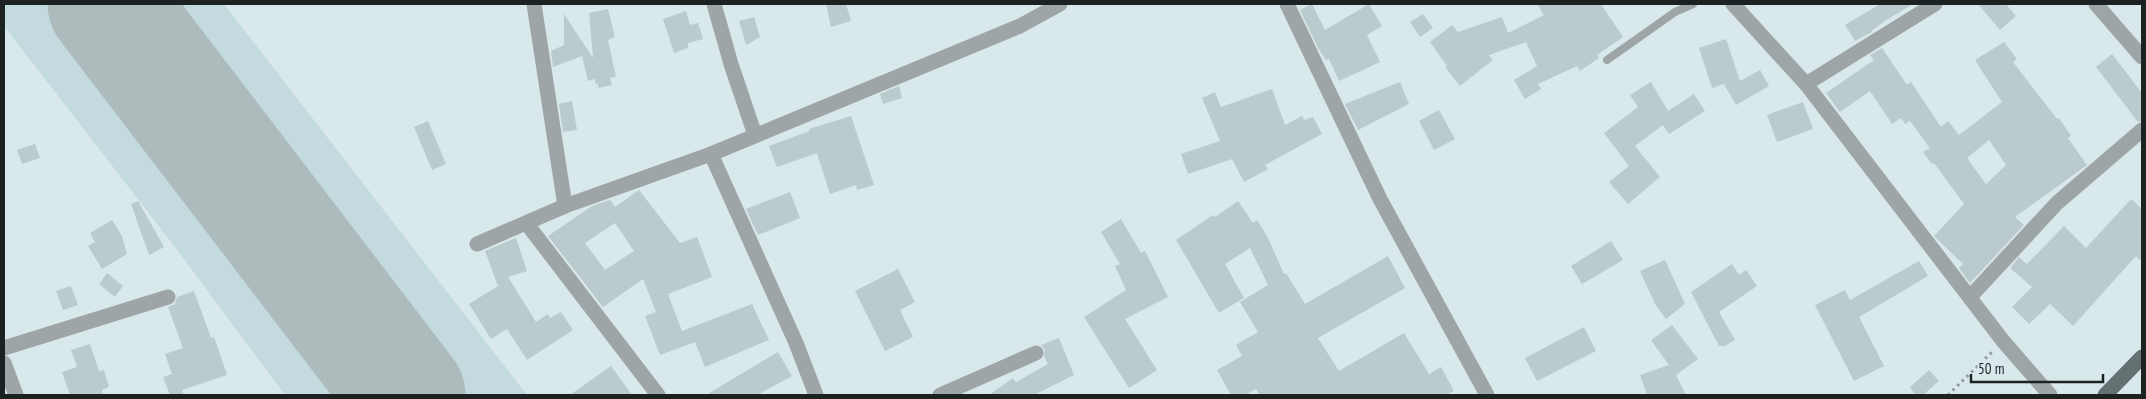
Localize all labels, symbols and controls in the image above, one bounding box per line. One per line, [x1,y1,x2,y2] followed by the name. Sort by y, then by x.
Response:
[1971,352,2104,384] scale bar
[1978,359,2004,378] text: 50 m

